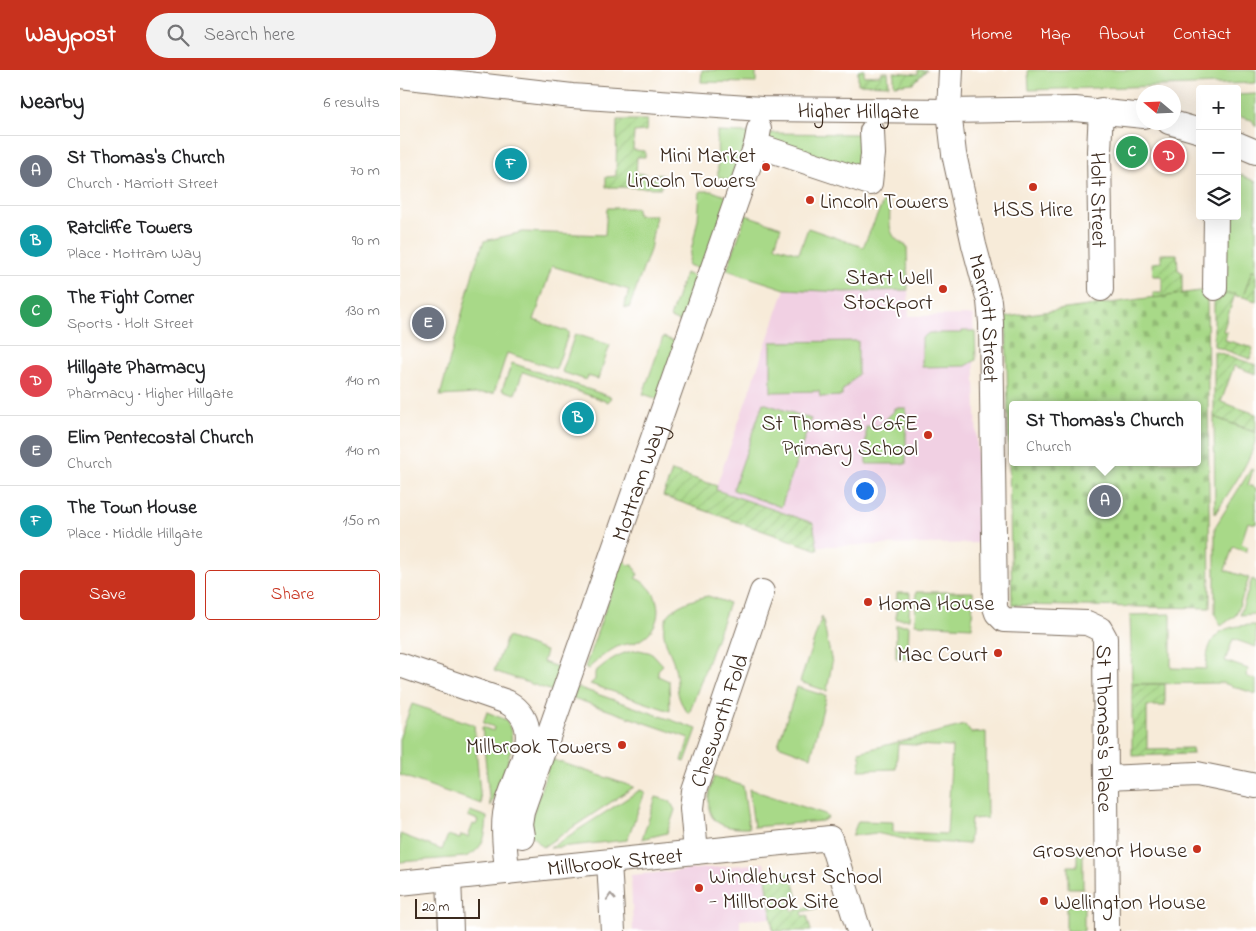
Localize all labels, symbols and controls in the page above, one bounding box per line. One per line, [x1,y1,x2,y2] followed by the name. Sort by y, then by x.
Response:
[146,13,496,58] search box
[25,18,116,53] text: Waypost
[164,21,192,49] icon: search
[204,22,295,49] text: Search here
[971,22,1012,48] text: Home
[1040,22,1071,48] text: Map
[1099,22,1145,48] text: About
[1173,22,1231,48] text: Contact
[1136,85,1181,130] north arrow
[1196,85,1241,220] map controls
[1196,85,1241,130] button: +
[20,88,84,118] text: Nearby
[323,91,380,115] text: 6 results
[797,96,920,130] street label: Higher Hillgate
[1196,130,1241,175] button: −
[1116,133,1148,171] pin: C
[1153,137,1185,175] pin: D
[627,141,757,198] place label: Mini Market Lincoln Towers
[67,145,225,172] text: St Thomas's Church
[495,145,527,183] pin: F
[1080,152,1113,249] street label: Holt Street
[31,159,41,183] text: A
[350,159,380,183] text: 70 m
[760,161,772,173] marker: Mini Market Lincoln Towers
[67,172,218,196] text: Church · Marriott Street
[1196,175,1241,220] button: layers
[1027,181,1039,193] marker: HSS Hire
[820,187,949,219] place label: Lincoln Towers
[804,194,816,206] marker: Lincoln Towers
[993,195,1073,227] place label: HSS Hire
[67,215,193,242] text: Ratcliffe Towers
[31,229,41,253] text: B
[352,229,380,253] text: 90 m
[67,242,201,266] text: Place · Mottram Way
[958,251,1005,383] street label: Marriott Street
[843,263,934,320] place label: Start Well Stockport
[937,283,949,295] marker: Start Well Stockport
[67,285,194,312] text: The Fight Corner
[32,299,40,323] text: C
[345,299,380,323] text: 130 m
[412,304,444,342] pin: E
[67,312,194,336] text: Sports · Holt Street
[67,355,205,382] text: Hillgate Pharmacy
[30,369,42,393] text: D
[345,369,380,393] text: 140 m
[67,382,233,406] text: Pharmacy · Higher Hillgate
[562,399,594,437] pin: B
[1009,401,1201,466] popup
[1026,408,1184,435] text: St Thomas's Church
[761,409,918,467] place label: St Thomas' CofE Primary School
[605,420,677,546] street label: Mottram Way
[67,425,253,452] text: Elim Pentecostal Church
[922,429,934,441] marker: St Thomas' CofE Primary School
[1026,435,1071,459] text: Church
[31,439,41,463] text: E
[345,439,380,463] text: 140 m
[67,452,112,476] text: Church
[852,478,878,504] your location
[1089,482,1121,520] pin: A
[67,495,197,522] text: The Town House
[31,509,41,533] text: F
[342,509,380,533] text: 150 m
[67,522,203,546] text: Place · Middle Hillgate
[20,570,195,620] button: Save
[205,570,380,620] button: Share
[878,589,995,621] place label: Homa House
[862,596,874,608] marker: Homa House
[897,640,989,672] place label: Mac Court
[1086,645,1119,812] street label: St Thomas's Place
[992,647,1004,659] marker: Mac Court
[683,651,759,792] street label: Chesworth Fold
[466,732,612,764] place label: Millbrook Towers
[616,739,628,751] marker: Millbrook Towers
[1032,836,1187,868] place label: Grosvenor House
[546,840,685,886] street label: Millbrook Street
[1191,843,1203,855] marker: Grosvenor House
[709,862,882,919] place label: Windlehurst School - Millbrook Site
[693,882,705,894] marker: Windlehurst School - Millbrook Site
[1054,888,1206,921] place label: Wellington House
[605,892,616,900] one-way arrow
[1038,895,1050,907] marker: Wellington House
[415,896,480,919] scale bar
[422,897,449,918] text: 20 m

